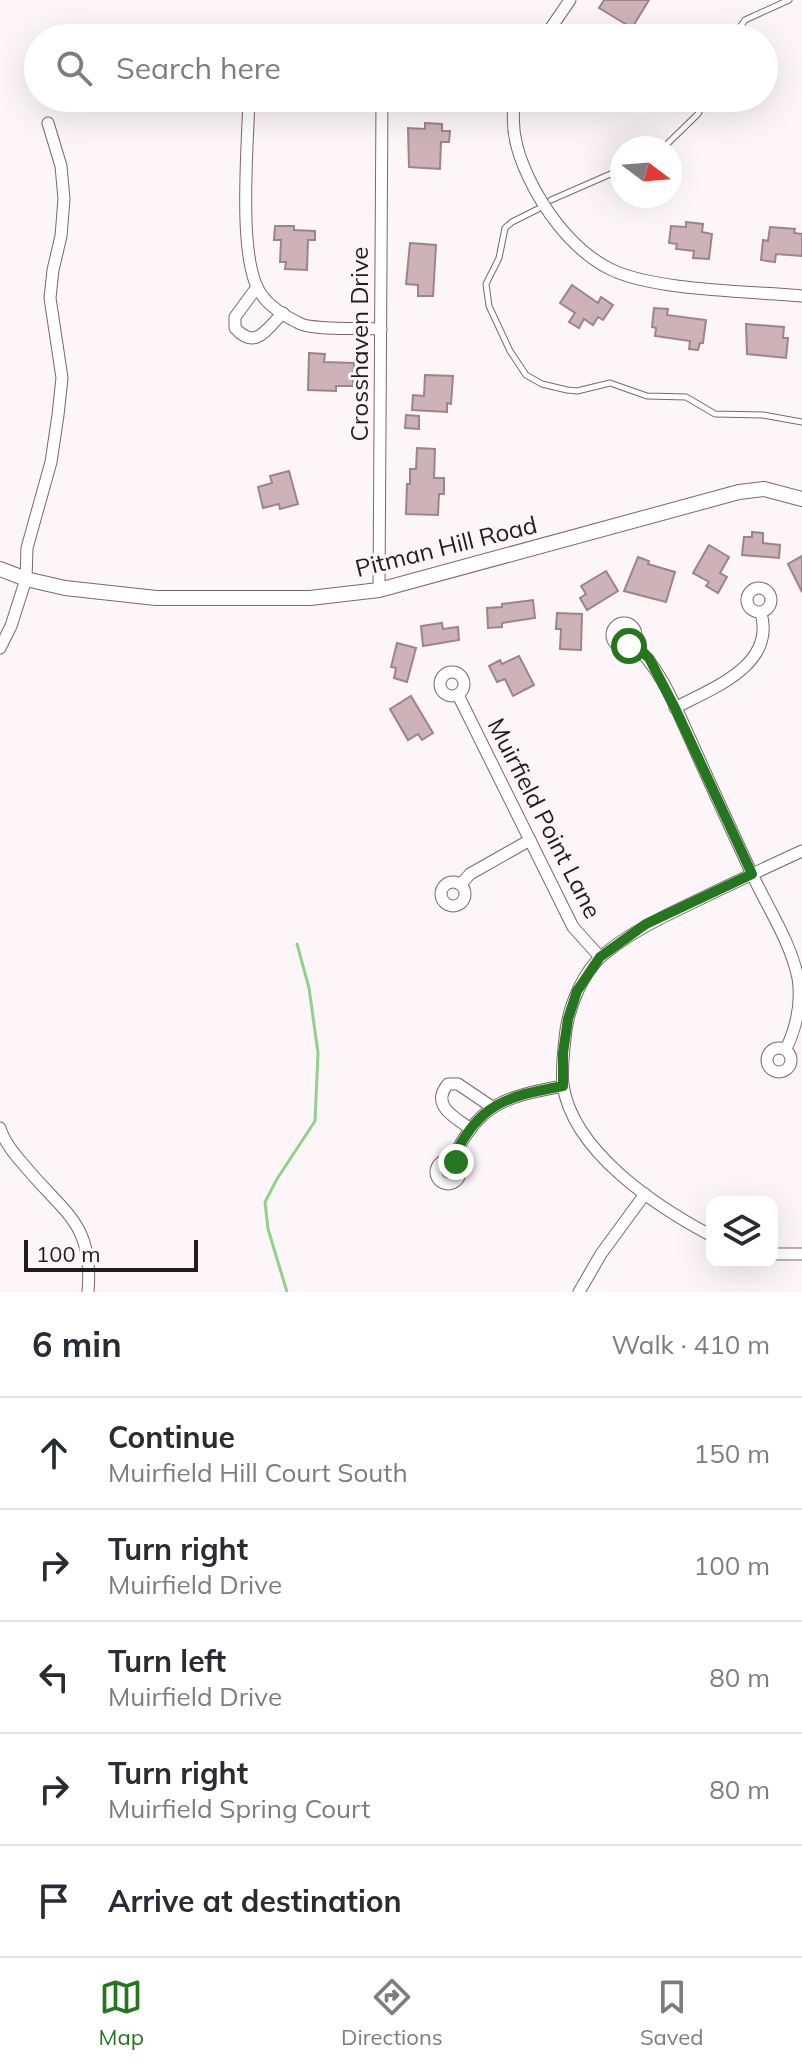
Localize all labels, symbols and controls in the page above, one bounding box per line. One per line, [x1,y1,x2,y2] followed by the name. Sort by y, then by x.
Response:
[24,24,778,112] search box
[52,46,96,90] icon: search
[116,49,281,87] text: Search here
[610,136,682,208] north arrow
[344,247,374,441] street label: Crosshaven Drive
[352,509,540,583] street label: Pitman Hill Road
[611,628,647,664] route start
[482,713,608,923] street label: Muirfield Point Lane
[438,1144,474,1180] route end
[706,1196,778,1268] map controls
[706,1196,778,1268] button: layers
[24,1236,198,1272] scale bar
[36,1240,101,1268] text: 100 m
[32,1323,122,1366] text: 6 min
[611,1328,770,1361] text: Walk · 410 m
[108,1418,235,1456] text: Continue
[32,1431,76,1475] icon: ahead
[694,1437,770,1470] text: 150 m
[108,1456,408,1489] text: Muirfield Hill Court South
[108,1530,248,1568] text: Turn right
[32,1543,76,1587] icon: right
[694,1549,770,1582] text: 100 m
[108,1568,282,1601] text: Muirfield Drive
[108,1642,226,1680] text: Turn left
[32,1655,76,1699] icon: left
[709,1661,770,1694] text: 80 m
[108,1680,282,1713] text: Muirfield Drive
[108,1754,248,1792] text: Turn right
[32,1767,76,1811] icon: right
[709,1773,770,1806] text: 80 m
[108,1792,370,1825] text: Muirfield Spring Court
[32,1879,76,1923] icon: arrive
[108,1882,402,1920] text: Arrive at destination
[99,1975,144,2051] tab: Map
[341,1975,443,2051] tab: Directions
[640,1975,703,2051] tab: Saved

